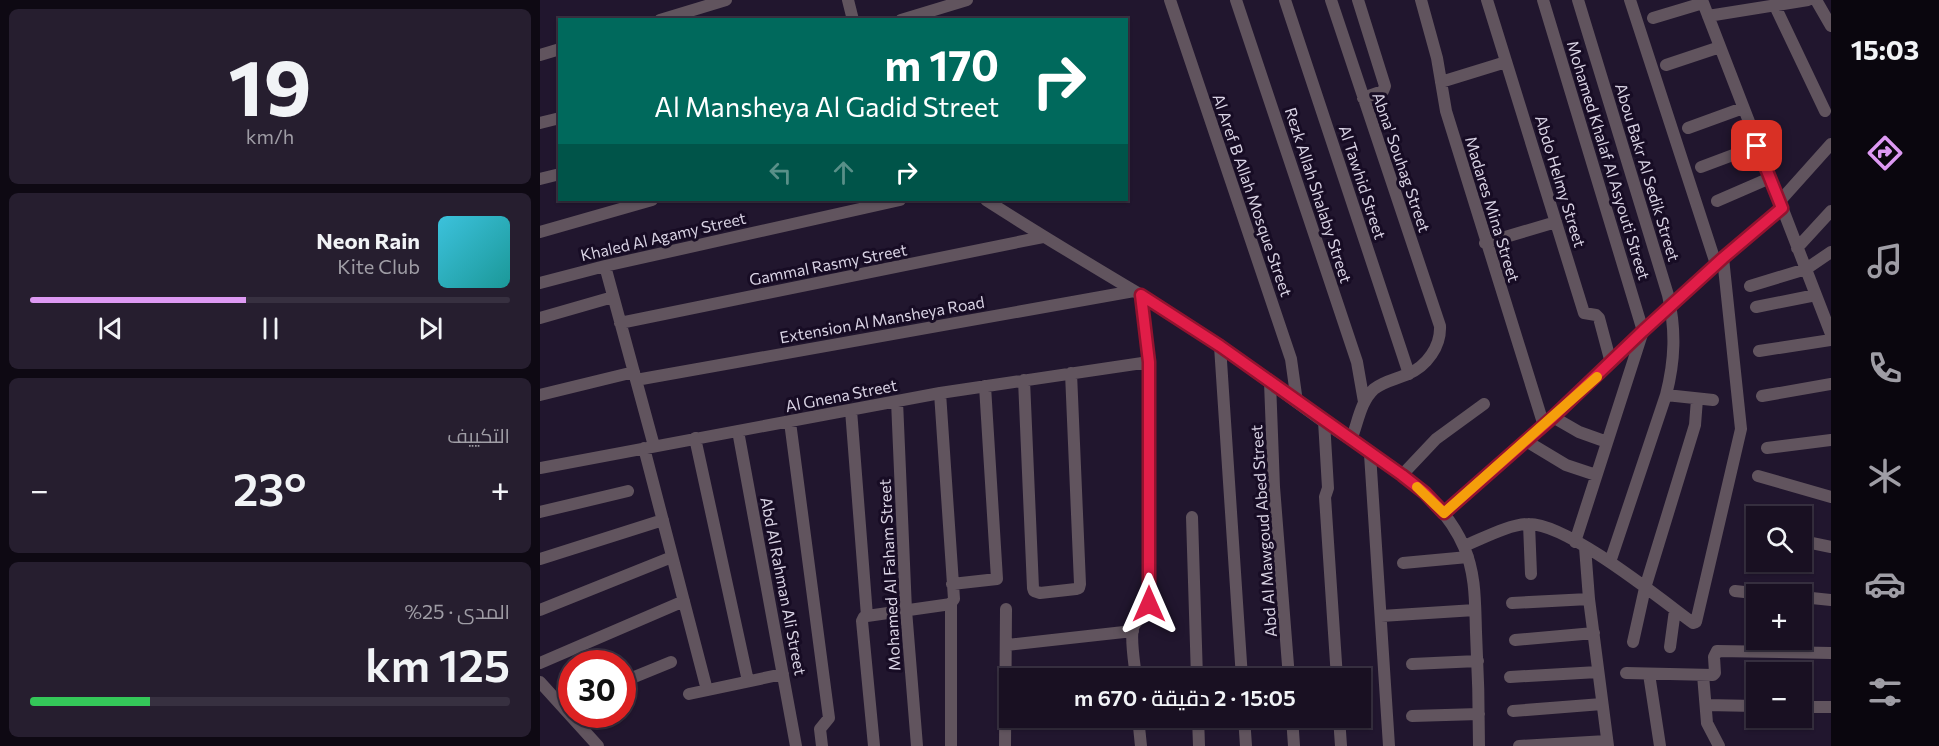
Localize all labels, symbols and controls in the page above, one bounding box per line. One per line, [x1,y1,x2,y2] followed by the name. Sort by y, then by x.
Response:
[1851,33,1919,66] text: 15:03
[228,37,312,132] text: 19
[885,38,999,90] text: 170 m
[1564,38,1655,282] street label: Mohamed Khalaf Al Asyouti Street
[1020,42,1098,120] icon: right
[1612,81,1684,264] street label: Abou Bakr Al Sedik Street
[654,90,999,123] text: Al Mansheya Al Gadid Street
[1369,90,1435,235] street label: Abna' Souhag Street
[1209,91,1297,299] street label: Al Aref B Allah Mosque Street
[1282,105,1356,285] street label: Rezk Allah Shalaby Street
[1532,113,1590,250] street label: Abdo Helmy Street
[1731,120,1782,171] pin
[1336,123,1391,242] street label: Al Tawhid Street
[246,124,294,148] text: km/h
[1740,129,1773,162] icon: arrive
[1864,132,1906,174] icon: directions
[1462,134,1524,285] street label: Madares Mina Street
[764,156,797,189] icon: left
[827,156,860,189] icon: ahead
[890,156,923,189] icon: right
[578,208,748,264] street label: Khaled Al Agamy Street
[316,227,420,254] text: Neon Rain
[748,239,909,289] street label: Gammal Rasmy Street
[1864,240,1906,282] icon: music
[337,254,420,278] text: Kite Club
[778,292,986,346] street label: Extension Al Mansheya Road
[94,312,127,345] icon: previous
[254,312,287,345] icon: pause
[414,312,447,345] icon: next
[1864,347,1906,389] icon: phone
[784,375,899,415] street label: Al Gnena Street
[447,423,510,447] text: التكييف
[1246,424,1280,638] street label: Abd Al Mawgoud Abed Street
[1864,455,1906,497] icon: climate
[233,460,306,515] text: 23°
[30,468,49,509] text: −
[491,468,510,509] text: +
[874,478,904,671] street label: Mohamed Al Faham Street
[757,495,811,677] street label: Abd Al Rahman Ali Street
[1746,506,1812,728] map controls
[1746,506,1812,572] button: search
[1864,563,1906,605] icon: car
[1117,572,1181,636] position arrow
[1746,584,1812,650] button: +
[404,599,510,623] text: المدى · 25%
[365,636,510,691] text: 125 km
[558,650,636,728] speed limit sign: 30
[1746,662,1812,728] button: −
[1864,671,1906,713] icon: filters
[1074,684,1296,711] text: 15:05 · 2 دقيقة · 670 m

